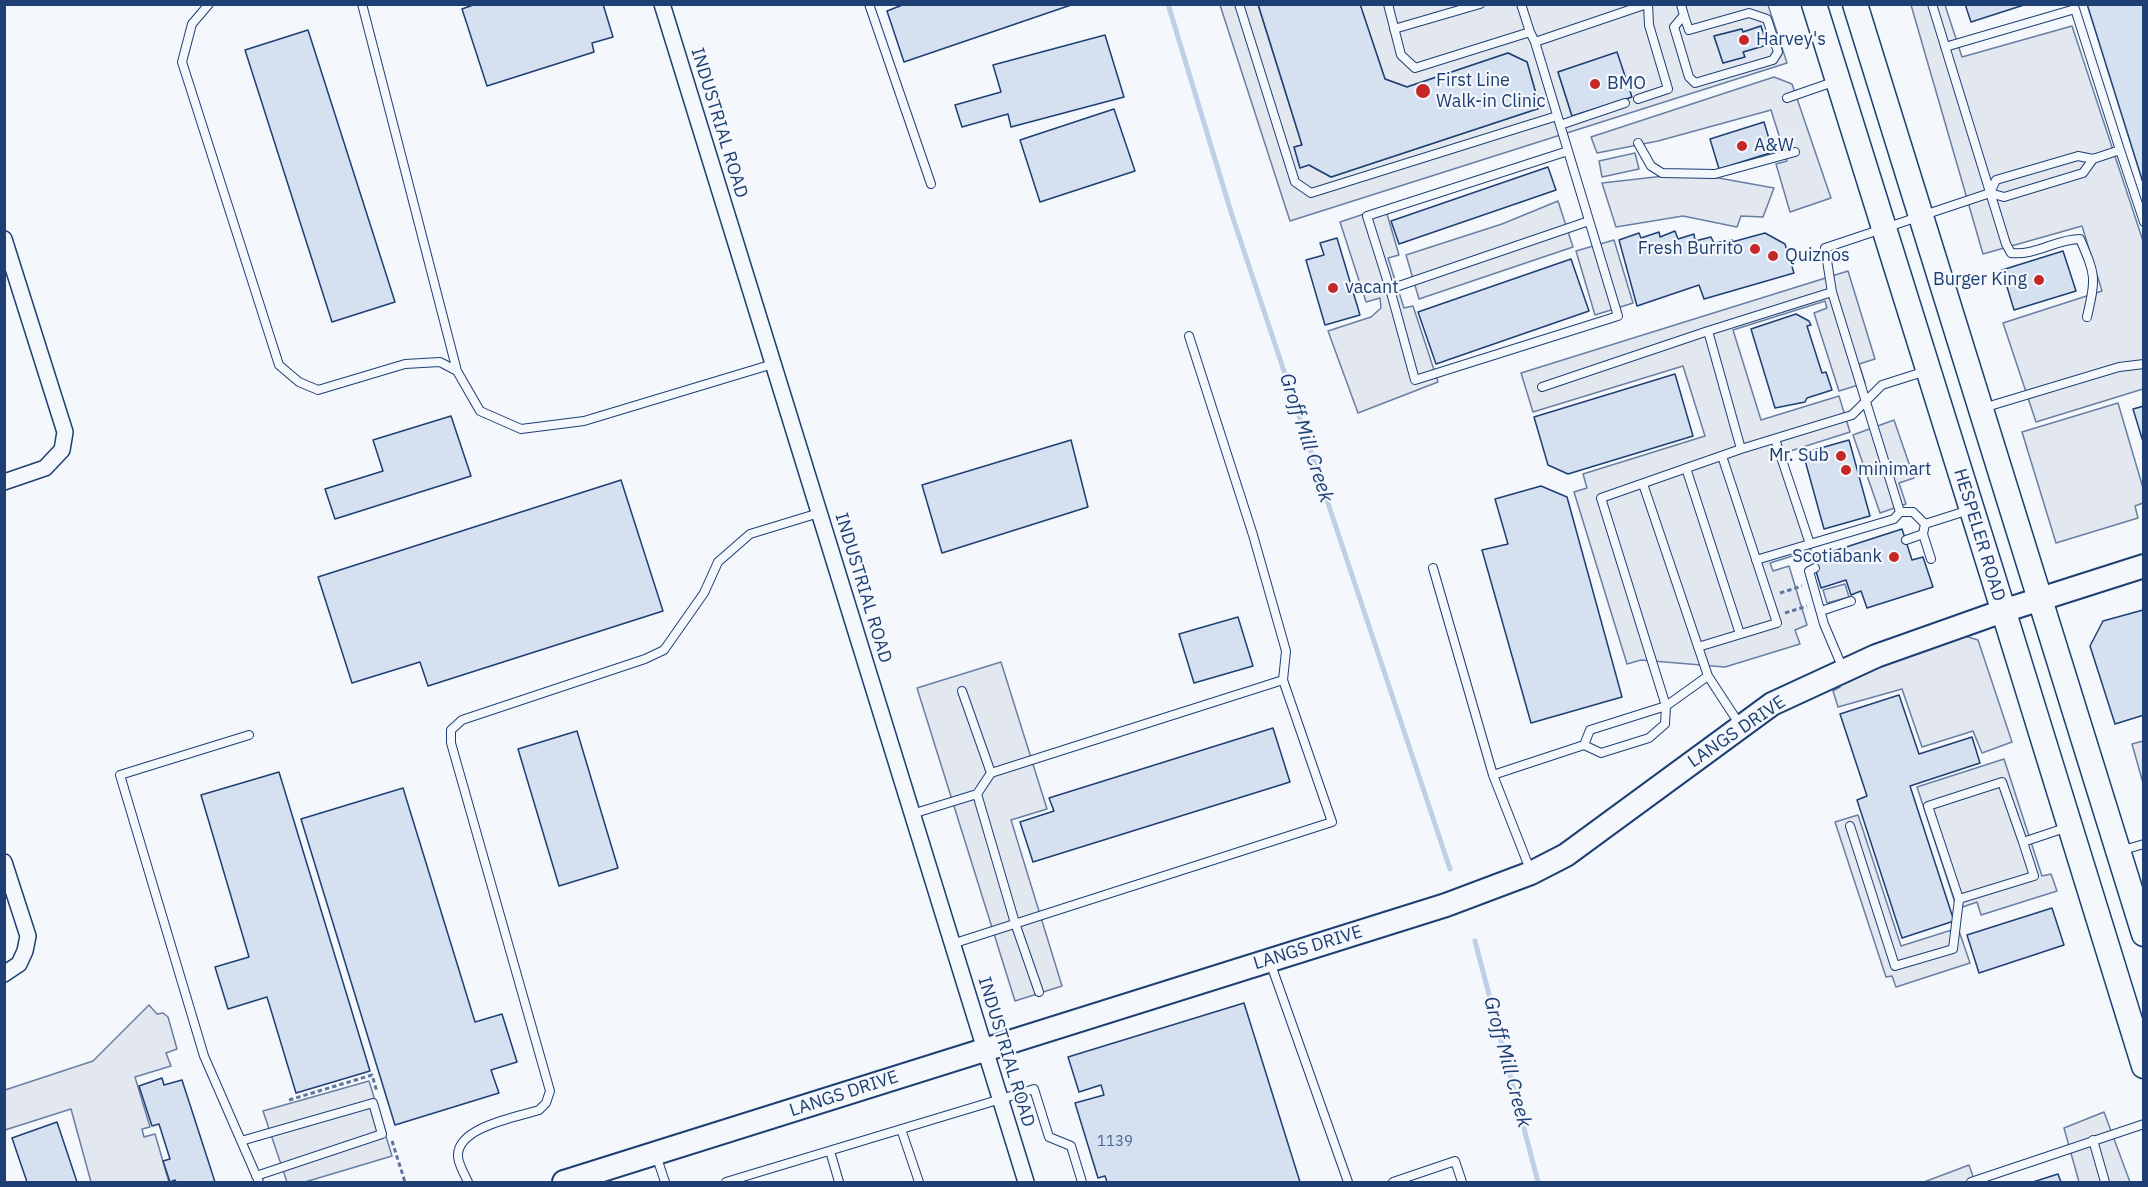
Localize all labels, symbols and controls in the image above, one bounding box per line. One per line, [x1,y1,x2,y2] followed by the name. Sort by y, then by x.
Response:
[1756,29,1826,51] place label: Harvey's
[1737,33,1751,47] marker: Harvey's
[686,45,752,201] street label: INDUSTRIAL ROAD
[1436,70,1546,112] place label: First Line Walk-in Clinic
[1607,73,1646,95] place label: BMO
[1588,77,1602,91] marker: BMO
[1414,82,1432,100] marker: First Line Walk-in Clinic
[1754,135,1794,157] place label: A&W
[1735,139,1749,153] marker: A&W
[1638,238,1743,260] place label: Fresh Burrito
[1748,242,1762,256] marker: Fresh Burrito
[1785,245,1850,267] place label: Quiznos
[1766,249,1780,263] marker: Quiznos
[1933,269,2027,291] place label: Burger King
[2032,273,2046,287] marker: Burger King
[1345,277,1399,299] place label: vacant
[1326,281,1340,295] marker: vacant
[1274,370,1338,506] water label: Groff Mill Creek
[1769,445,1829,467] place label: Mr. Sub
[1834,449,1848,463] marker: Mr. Sub
[1858,459,1931,481] place label: minimart
[1839,463,1853,477] marker: minimart
[1949,466,2009,604] street label: HESPELER ROAD
[830,510,896,666] street label: INDUSTRIAL ROAD
[1792,546,1882,568] place label: Scotiabank
[1887,550,1901,564] marker: Scotiabank
[1684,691,1790,773] street label: LANGS DRIVE
[1251,921,1365,975] street label: LANGS DRIVE
[973,974,1039,1130] street label: INDUSTRIAL ROAD
[1478,994,1536,1130] water label: Groff Mill Creek
[787,1066,901,1122] street label: LANGS DRIVE
[1097,1133,1133,1151] house number: 1139

